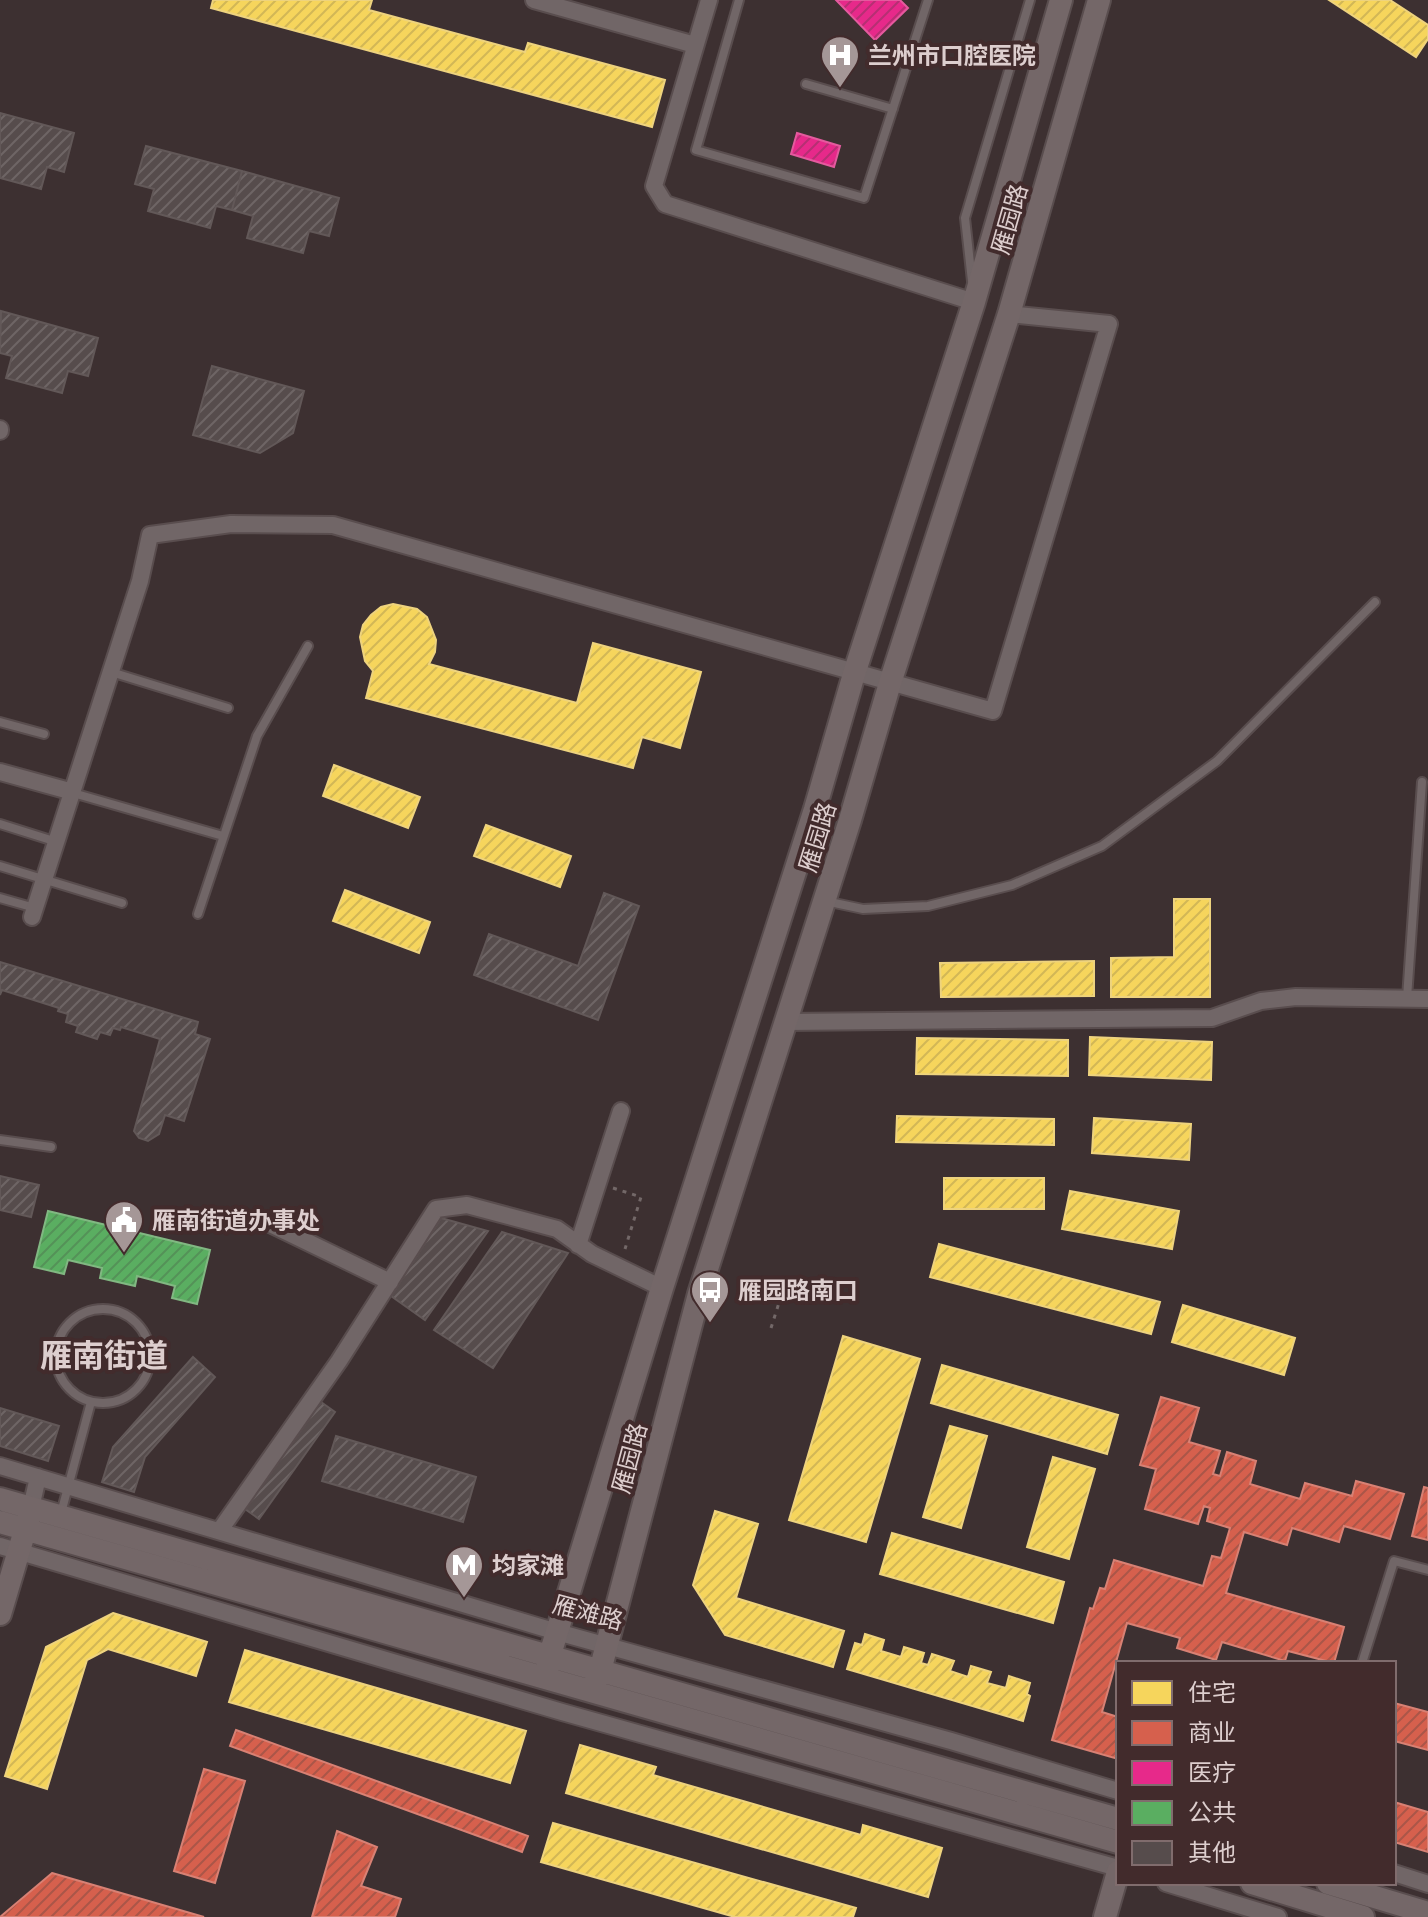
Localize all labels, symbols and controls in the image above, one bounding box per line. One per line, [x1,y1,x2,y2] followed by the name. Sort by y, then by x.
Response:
[819,34,861,89] hospital icon: 兰州市口腔医院
[868,39,1036,71] place label: 兰州市口腔医院
[984,180,1034,258] street label: 雁园路
[791,798,843,876] street label: 雁园路
[103,1199,145,1254] public building icon: 雁南街道办事处
[152,1204,320,1236] place label: 雁南街道办事处
[689,1269,731,1324] bus stop icon: 雁园路南口
[738,1274,858,1306] place label: 雁园路南口
[40,1334,168,1376] district label: 雁南街道
[604,1419,654,1497] street label: 雁园路
[443,1544,485,1599] metro station icon: 均家滩
[492,1549,564,1581] place label: 均家滩
[549,1587,627,1637] street label: 雁滩路
[1116,1661,1396,1885] legend
[1188,1676,1236,1708] text: 住宅
[1188,1716,1236,1748] text: 商业
[1188,1756,1236,1788] text: 医疗
[1188,1796,1236,1828] text: 公共
[1188,1836,1236,1868] text: 其他

